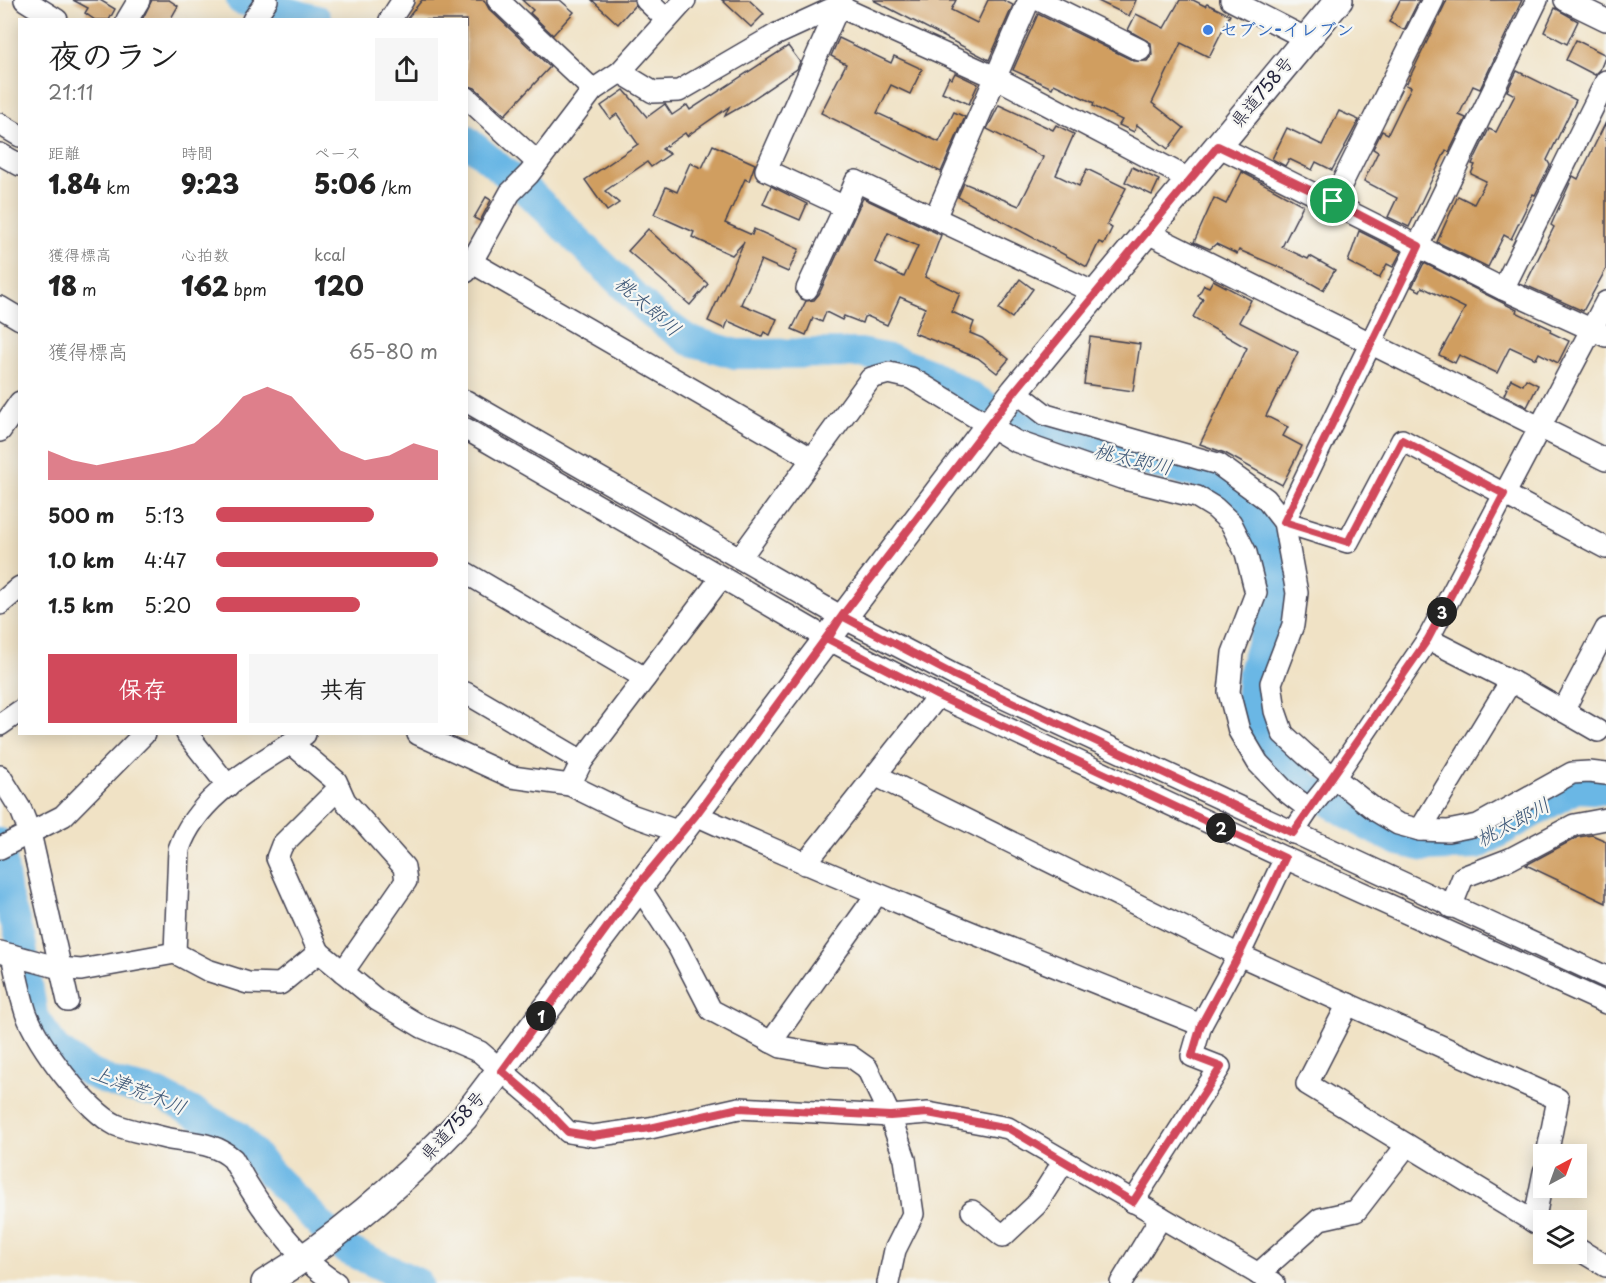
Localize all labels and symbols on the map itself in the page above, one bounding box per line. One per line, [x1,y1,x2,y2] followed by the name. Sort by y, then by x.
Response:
[1220,15,1354,42] place label: セブン-イレブン
[1201,23,1215,37] marker: セブン-イレブン
[1223,49,1299,133] street label: 県道758号
[1307,175,1358,226] pin
[609,268,689,343] water label: 桃太郎川
[1091,434,1176,482] water label: 桃太郎川
[1427,597,1457,627] pin: 3
[1470,789,1555,853] water label: 桃太郎川
[1206,813,1236,843] pin: 2
[526,1001,556,1031] pin: 1
[87,1056,191,1122] water label: 上津荒木川
[413,1084,491,1166] street label: 県道758号
[1533,1144,1587,1198] north arrow

